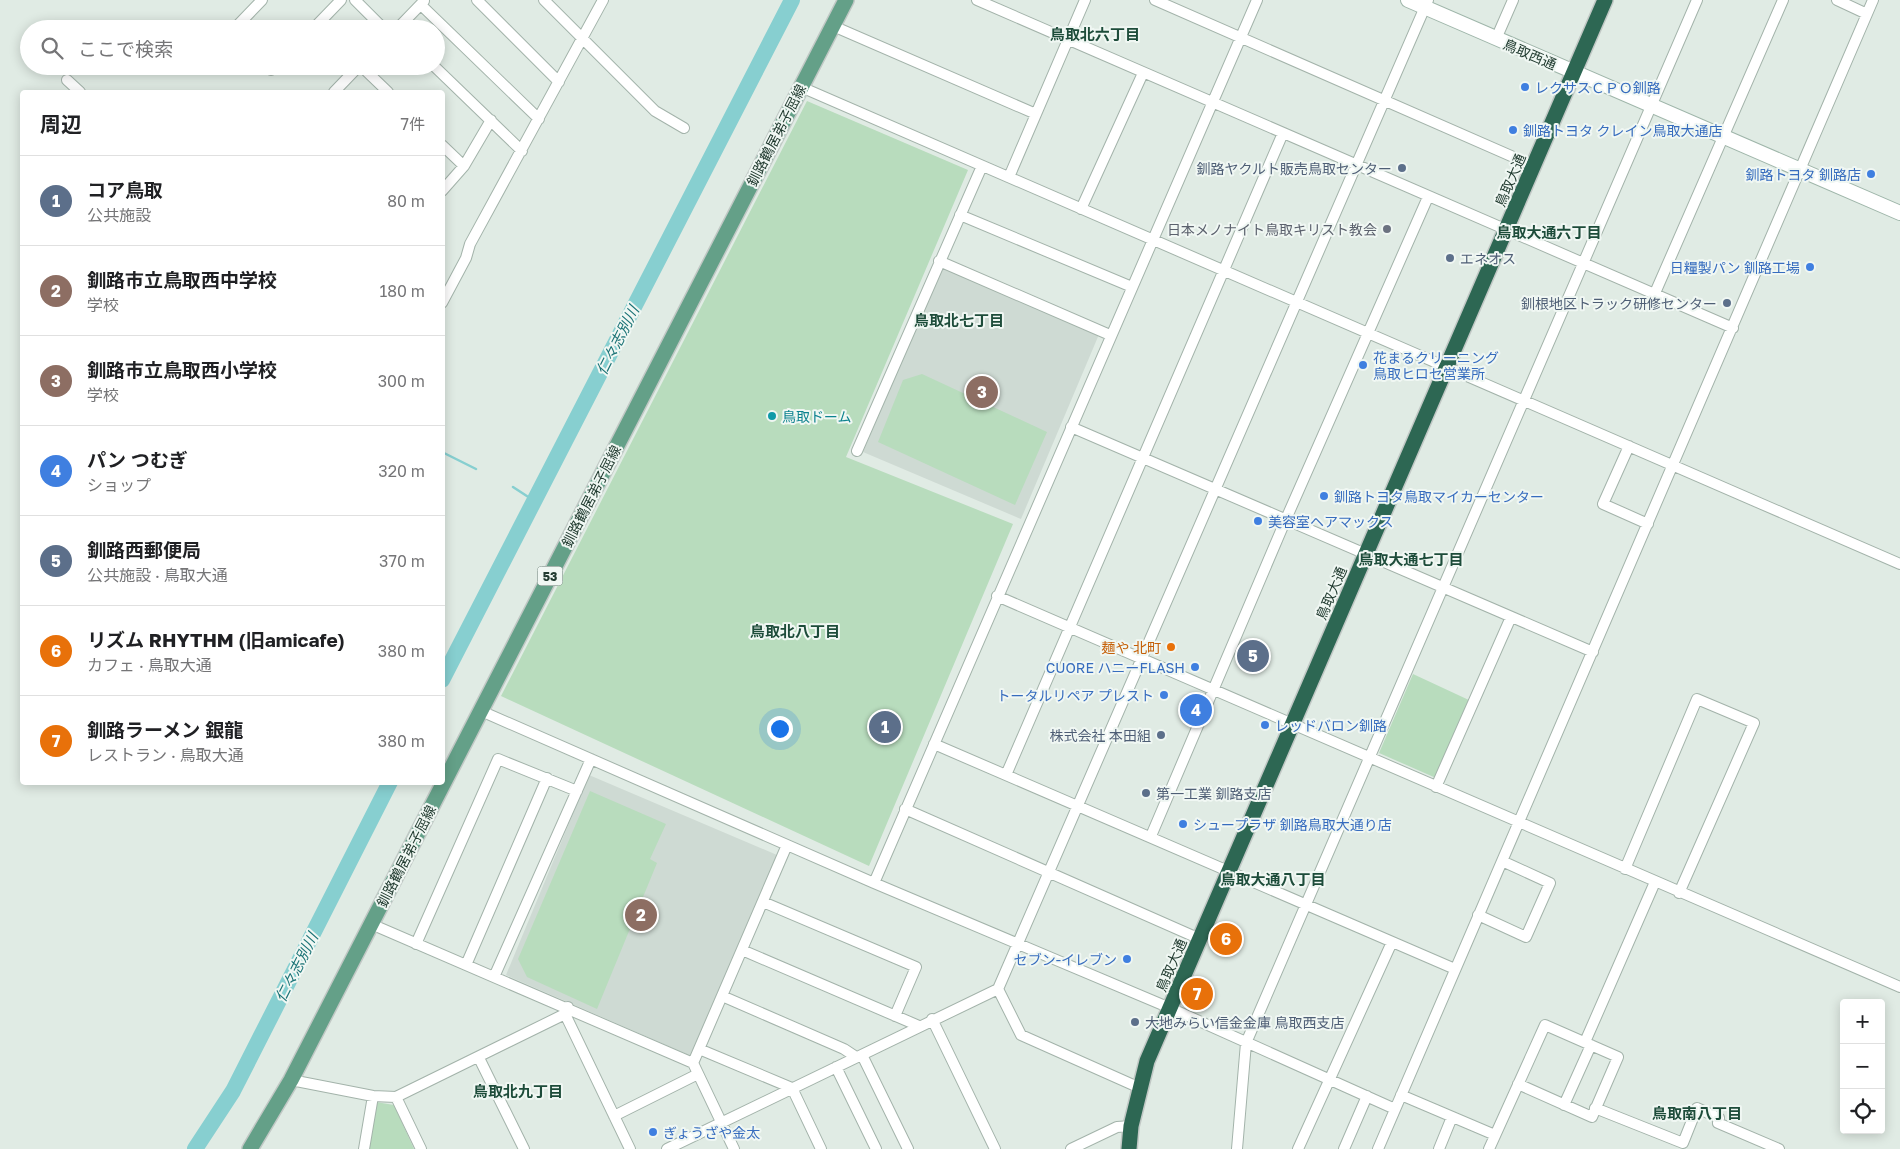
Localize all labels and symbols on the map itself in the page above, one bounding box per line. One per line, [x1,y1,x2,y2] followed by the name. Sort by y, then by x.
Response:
[1050,25,1140,43] district label: 鳥取北六丁目
[1501,35,1559,73] street label: 鳥取西通
[1535,79,1661,96] place label: レクサスＣＰＯ釧路
[743,81,809,189] street label: 釧路鶴居弟子屈線
[1519,81,1531,93] marker: レクサスＣＰＯ釧路
[1523,122,1723,139] place label: 釧路トヨタ クレイン鳥取大通店
[1507,124,1519,136] marker: 釧路トヨタ クレイン鳥取大通店
[1491,151,1529,209] street label: 鳥取大通
[1196,160,1392,177] place label: 釧路ヤクルト販売鳥取センター
[1396,162,1408,174] marker: 釧路ヤクルト販売鳥取センター
[1746,166,1861,183] place label: 釧路トヨタ 釧路店
[1865,168,1877,180] marker: 釧路トヨタ 釧路店
[1167,221,1377,238] place label: 日本メノナイト鳥取キリスト教会
[1381,223,1393,235] marker: 日本メノナイト鳥取キリスト教会
[1496,223,1602,241] district label: 鳥取大通六丁目
[1460,250,1516,267] place label: エネオス
[1444,252,1456,264] marker: エネオス
[1670,259,1800,276] place label: 日糧製パン 釧路工場
[1804,261,1816,273] marker: 日糧製パン 釧路工場
[1521,295,1717,312] place label: 釧根地区トラック研修センター
[1721,297,1733,309] marker: 釧根地区トラック研修センター
[592,301,643,378] water label: 仁々志別川
[914,311,1004,329] district label: 鳥取北七丁目
[1373,349,1499,382] place label: 花まるクリーニング 鳥取ヒロセ営業所
[1357,359,1369,371] marker: 花まるクリーニング 鳥取ヒロセ営業所
[966,373,998,411] pin: 3
[782,408,852,425] place label: 鳥取ドーム
[766,410,778,422] marker: 鳥取ドーム
[558,442,624,550] street label: 釧路鶴居弟子屈線
[1334,488,1544,505] place label: 釧路トヨタ鳥取マイカーセンター
[1318,490,1330,502] marker: 釧路トヨタ鳥取マイカーセンター
[1268,513,1394,530] place label: 美容室ヘアマックス
[1252,515,1264,527] marker: 美容室ヘアマックス
[1358,550,1464,568] district label: 鳥取大通七丁目
[1312,564,1350,622] street label: 鳥取大通
[538,566,562,586] road number: 53
[750,622,840,640] district label: 鳥取北八丁目
[1237,637,1269,675] pin: 5
[1102,639,1161,656] place label: 麺や 北町
[1165,641,1177,653] marker: 麺や 北町
[1046,659,1185,676] place label: CUORE ハニーFLASH
[1189,661,1201,673] marker: CUORE ハニーFLASH
[997,687,1154,704] place label: トータルリペア プレスト
[1158,689,1170,701] marker: トータルリペア プレスト
[1180,691,1212,729] pin: 4
[869,708,901,746] pin: 1
[767,716,793,742] your location
[1275,717,1387,734] place label: レッドバロン釧路
[1259,719,1271,731] marker: レッドバロン釧路
[1050,727,1151,744] place label: 株式会社 本田組
[1155,729,1167,741] marker: 株式会社 本田組
[1156,785,1272,802] place label: 第一工業 釧路支店
[1140,787,1152,799] marker: 第一工業 釧路支店
[373,802,439,910] street label: 釧路鶴居弟子屈線
[1193,816,1392,833] place label: シュープラザ 釧路鳥取大通り店
[1177,818,1189,830] marker: シュープラザ 釧路鳥取大通り店
[1220,870,1326,888] district label: 鳥取大通八丁目
[625,896,657,934] pin: 2
[1210,920,1242,958] pin: 6
[271,928,322,1005] water label: 仁々志別川
[1152,936,1190,994] street label: 鳥取大通
[1014,951,1117,968] place label: セブン-イレブン
[1121,953,1133,965] marker: セブン-イレブン
[1181,975,1213,1013] pin: 7
[1145,1014,1345,1031] place label: 大地みらい信金金庫 鳥取西支店
[1129,1016,1141,1028] marker: 大地みらい信金金庫 鳥取西支店
[473,1082,563,1100] district label: 鳥取北九丁目
[1652,1104,1742,1122] district label: 鳥取南八丁目
[663,1124,760,1141] place label: ぎょうざや金太
[647,1126,659,1138] marker: ぎょうざや金太

